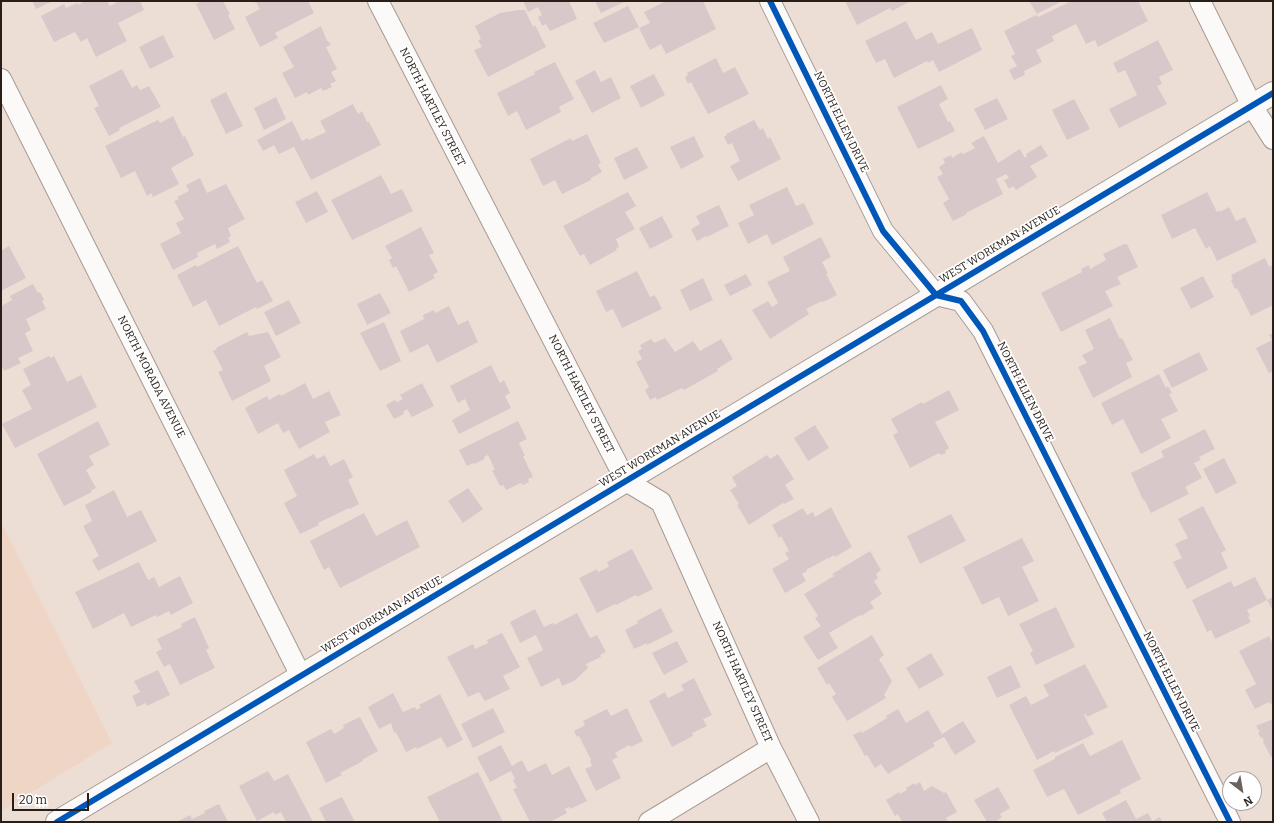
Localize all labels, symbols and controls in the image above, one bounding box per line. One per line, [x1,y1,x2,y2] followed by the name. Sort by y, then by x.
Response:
[396,46,468,168] street label: NORTH HARTLEY STREET
[811,69,871,175] street label: NORTH ELLEN DRIVE
[937,204,1063,286] street label: WEST WORKMAN AVENUE
[114,314,188,440] street label: NORTH MORADA AVENUE
[545,333,617,455] street label: NORTH HARTLEY STREET
[994,340,1056,444] street label: NORTH ELLEN DRIVE
[597,408,723,490] street label: WEST WORKMAN AVENUE
[319,574,445,656] street label: WEST WORKMAN AVENUE
[709,619,775,745] street label: NORTH HARTLEY STREET
[1140,630,1202,734] street label: NORTH ELLEN DRIVE
[1222,771,1262,811] north arrow
[14,785,91,811] scale bar
[19,793,47,807] text: 20 m
[1241,793,1255,809] text: N

